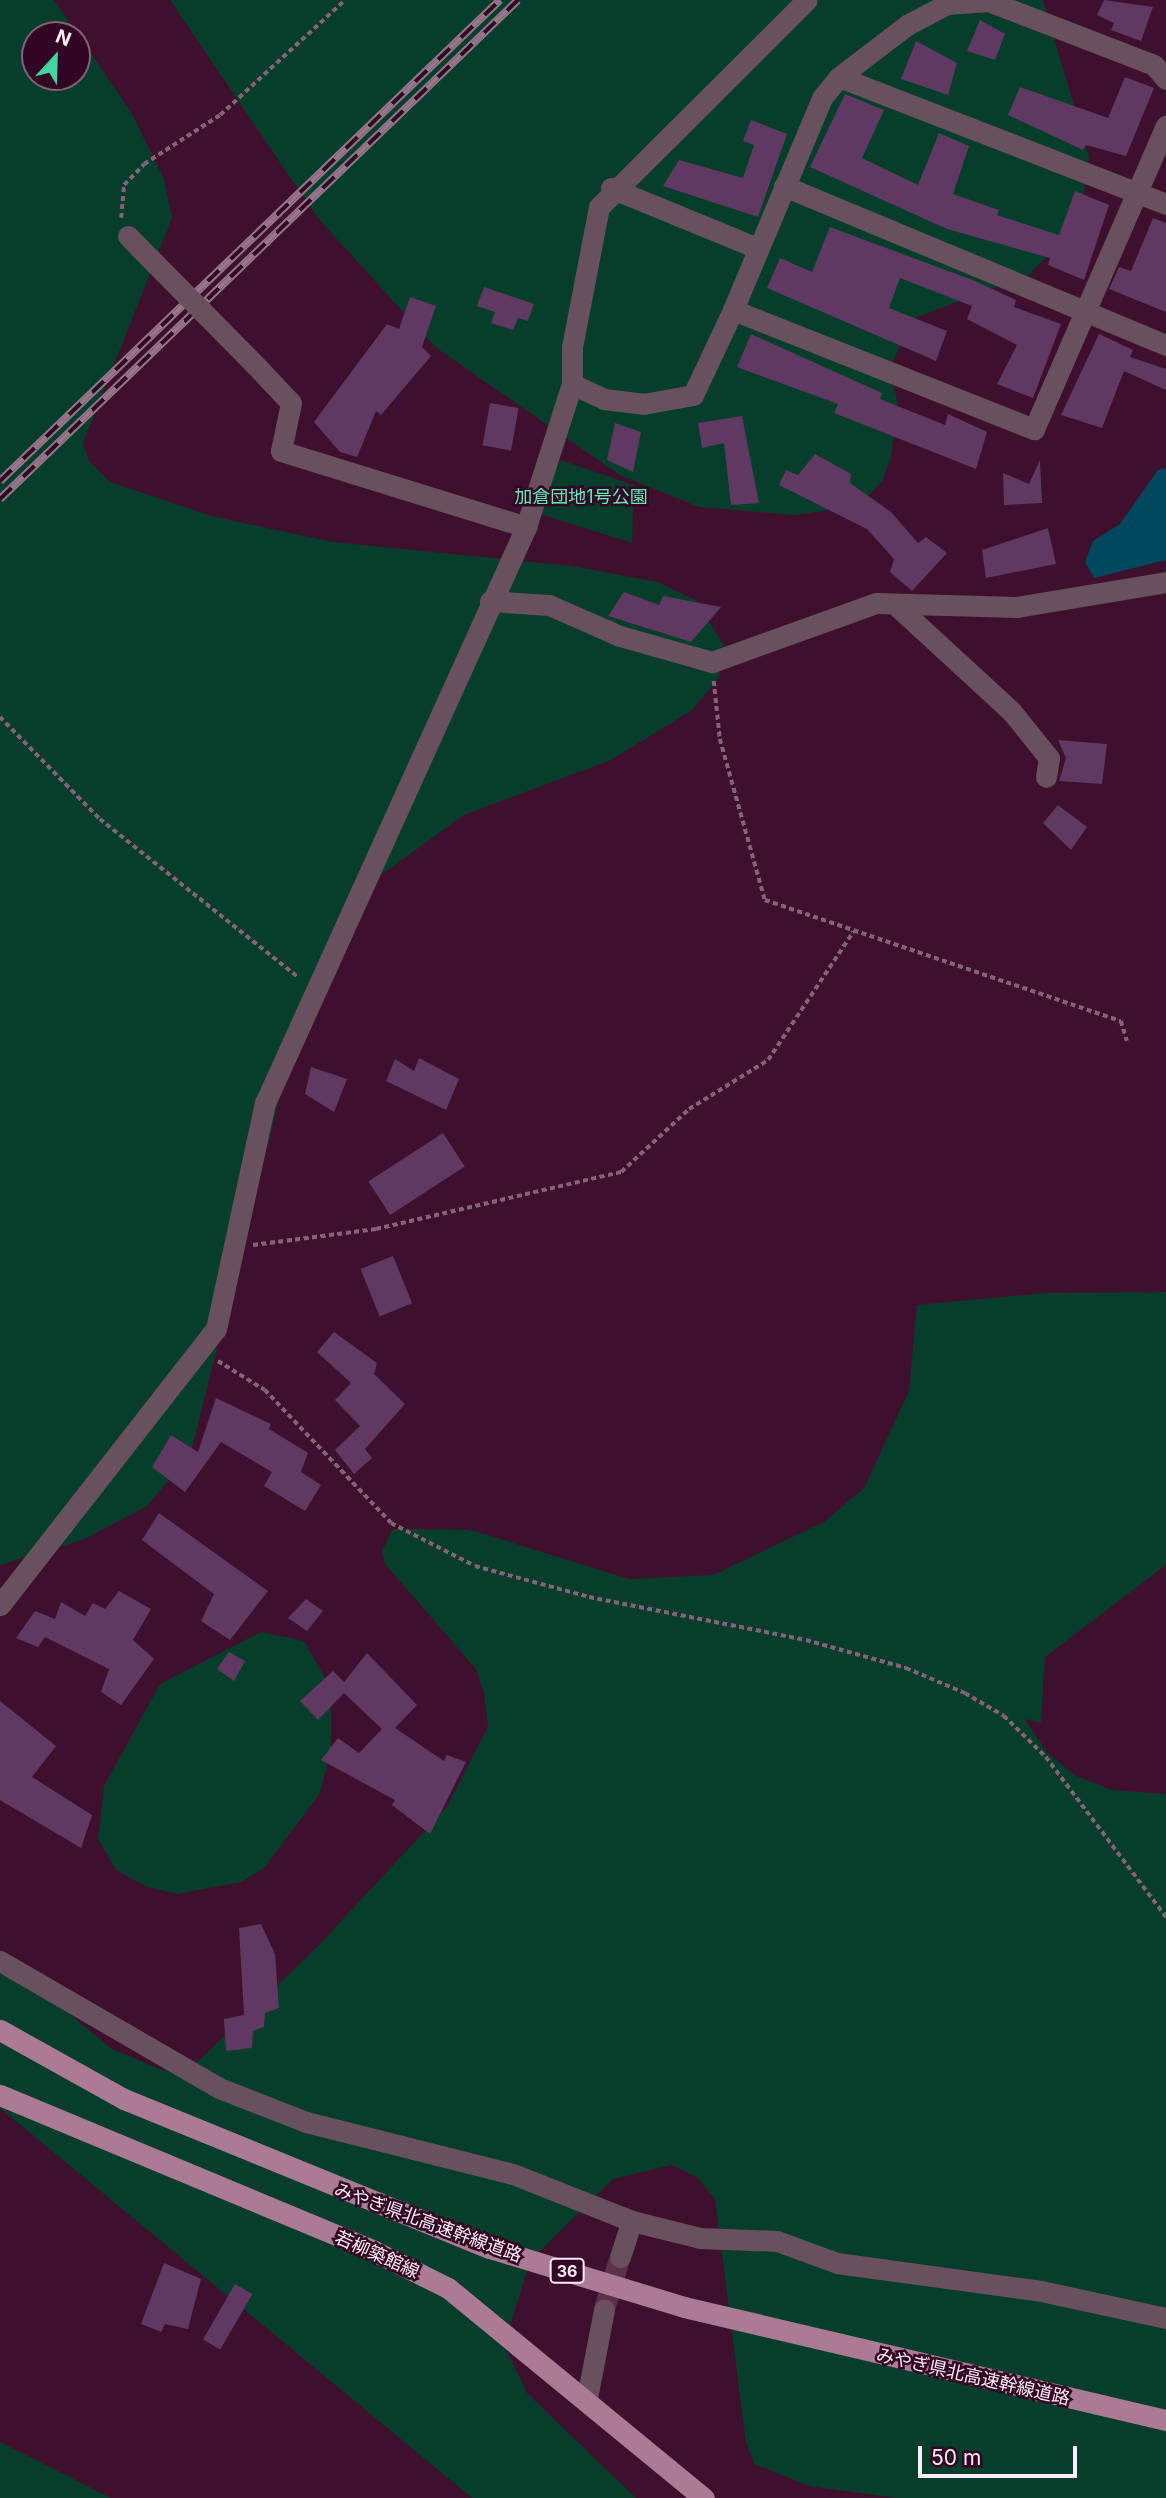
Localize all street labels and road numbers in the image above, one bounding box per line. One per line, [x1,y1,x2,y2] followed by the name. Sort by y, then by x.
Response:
[331,2179,525,2267] street label: みやぎ県北高速幹線道路
[331,2227,423,2283] street label: 若柳築館線
[550,2258,584,2284] road number: 36
[874,2344,1072,2410] street label: みやぎ県北高速幹線道路

